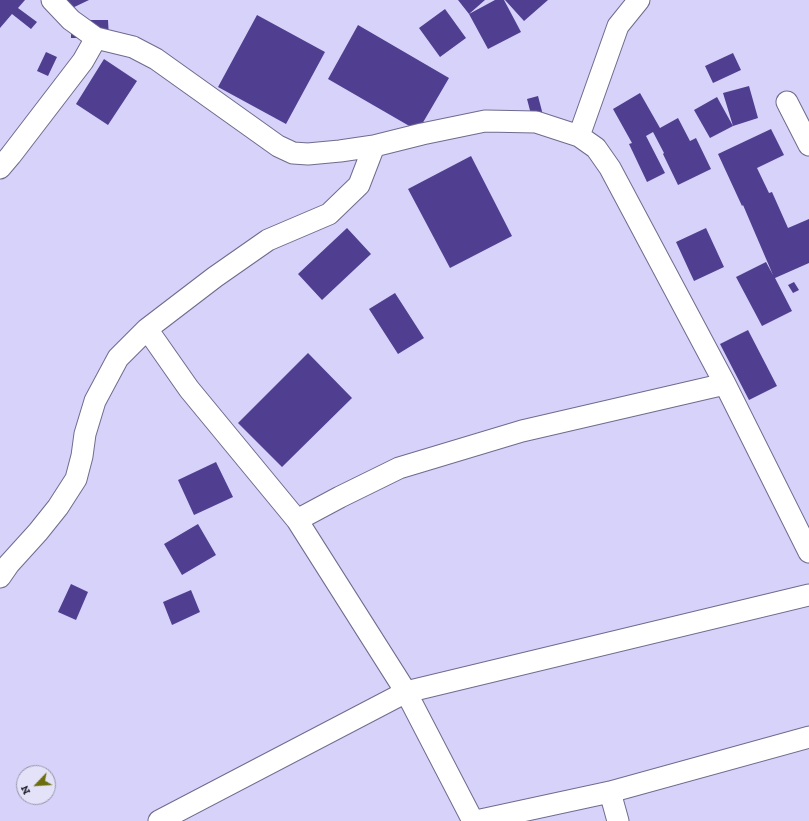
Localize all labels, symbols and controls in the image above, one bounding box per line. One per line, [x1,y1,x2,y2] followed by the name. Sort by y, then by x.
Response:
[16,765,56,805] north arrow
[18,783,33,796] text: N

